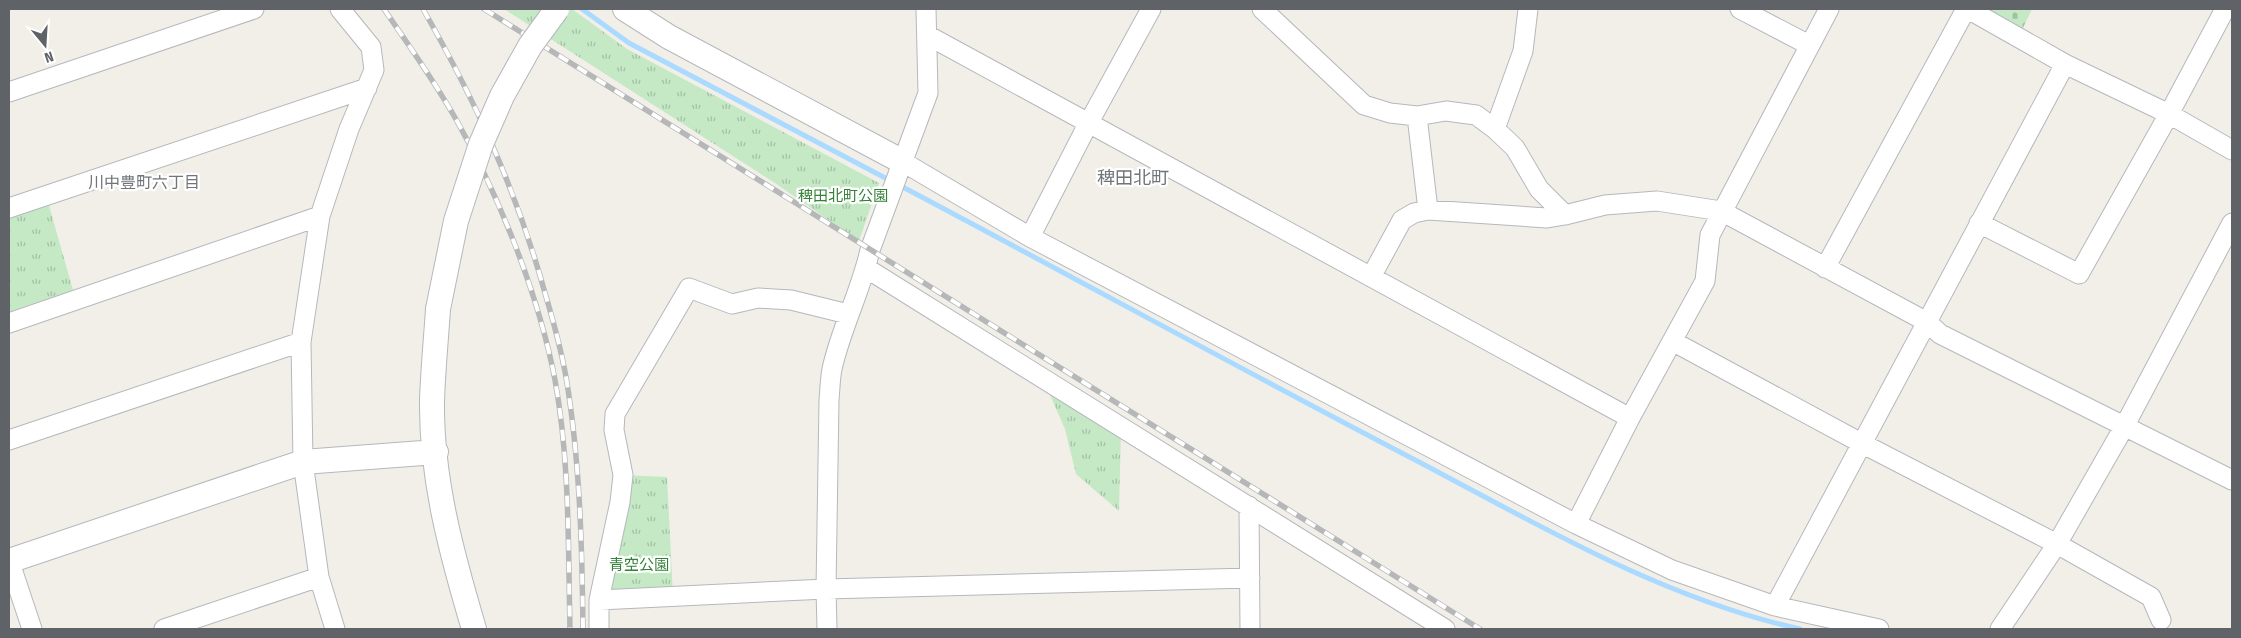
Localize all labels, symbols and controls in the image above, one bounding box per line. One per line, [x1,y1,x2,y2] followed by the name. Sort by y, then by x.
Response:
[20,20,70,70] north arrow
[42,48,55,66] text: N
[1097,167,1169,189] district label: 稗田北町
[88,173,200,192] district label: 川中豊町六丁目
[798,187,888,205] park label: 稗田北町公園
[609,556,669,574] park label: 青空公園

